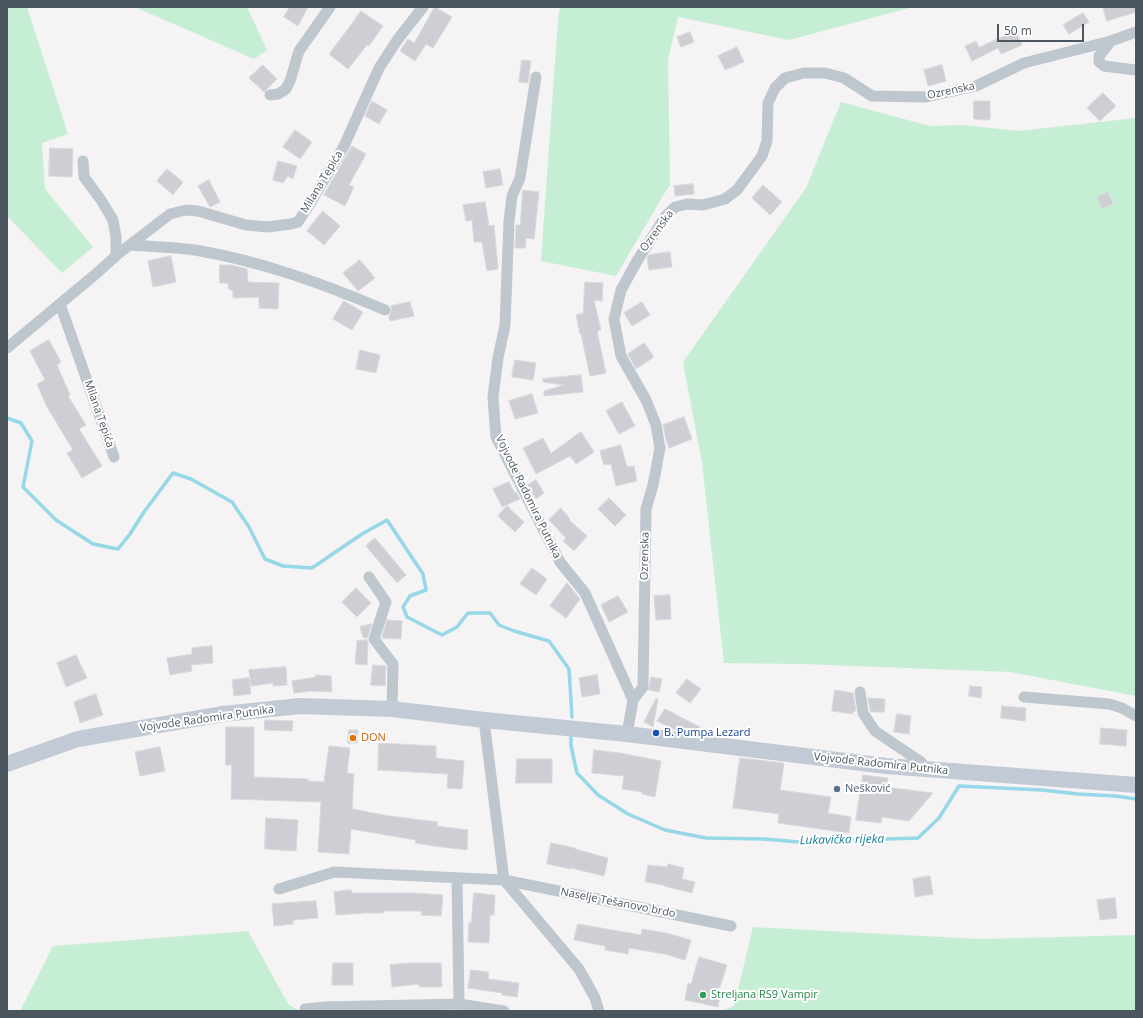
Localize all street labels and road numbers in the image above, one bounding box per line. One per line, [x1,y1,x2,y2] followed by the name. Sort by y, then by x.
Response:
[926,80,976,102] street label: Ozrenska
[298,148,346,216] street label: Milana Tepića
[637,208,677,254] street label: Ozrenska
[81,379,117,449] street label: Milana Tepića
[492,433,564,561] street label: Vojvode Radomira Putnika
[638,532,652,580] street label: Ozrenska
[139,703,275,735] street label: Vojvode Radomira Putnika
[813,750,949,778] street label: Vojvode Radomira Putnika
[559,885,677,921] street label: Naselje Tešanovo brdo

